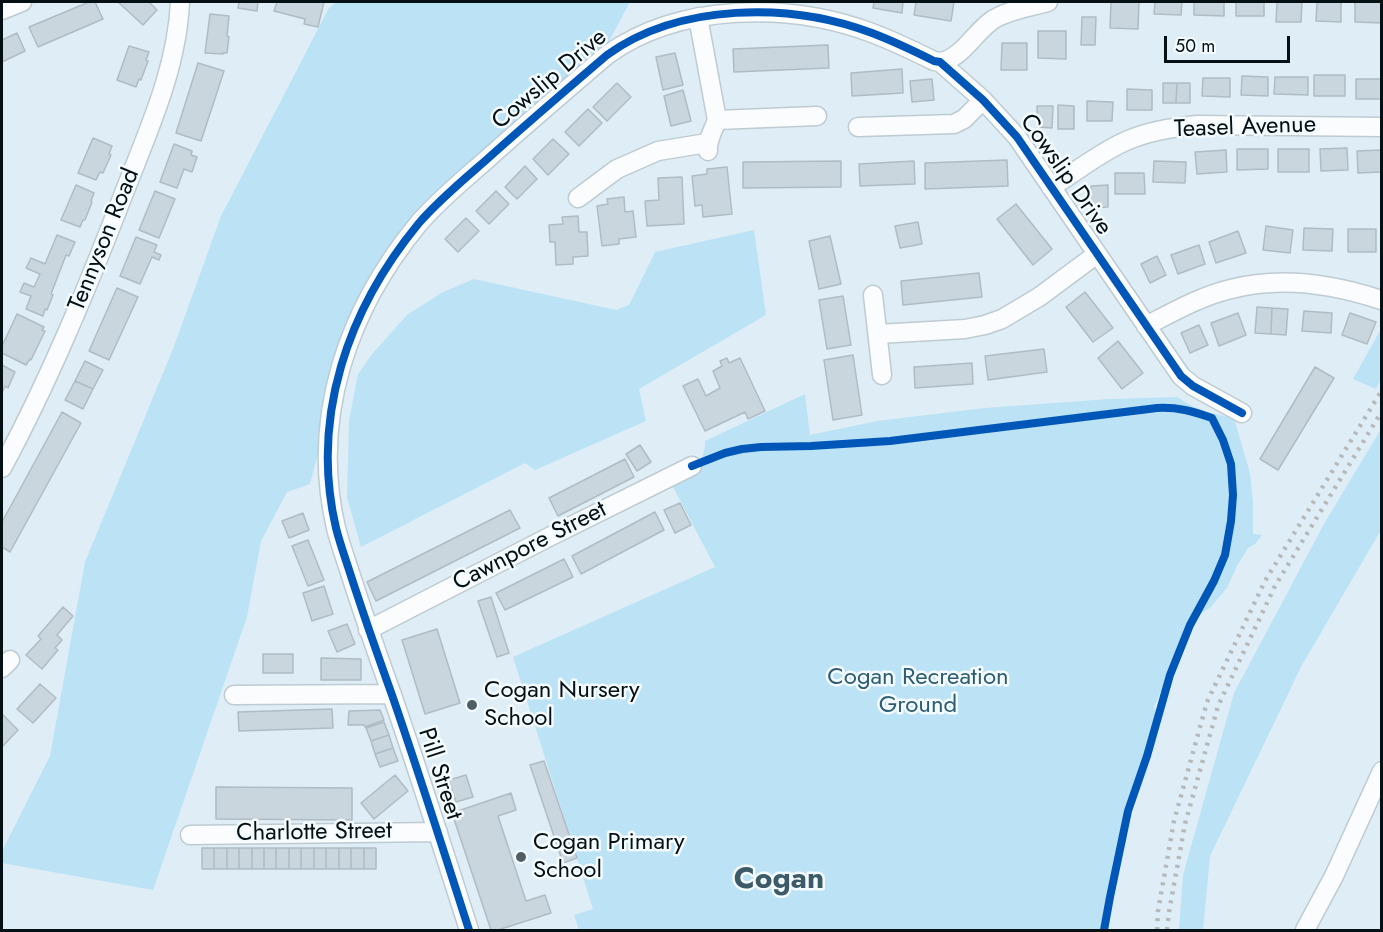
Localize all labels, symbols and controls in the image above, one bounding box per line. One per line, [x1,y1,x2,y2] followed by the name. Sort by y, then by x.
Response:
[487,24,613,136] street label: Cowslip Drive
[1167,24,1293,62] scale bar
[1175,33,1215,59] text: 50 m
[1013,109,1117,241] street label: Cowslip Drive
[1173,111,1317,145] street label: Teasel Avenue
[63,165,147,315] street label: Tennyson Road
[449,496,611,598] street label: Cawnpore Street
[827,664,1009,720] park label: Cogan Recreation Ground
[484,677,640,733] place label: Cogan Nursery School
[465,698,479,712] marker: Cogan Nursery School
[411,724,467,824] street label: Pill Street
[236,817,392,849] street label: Charlotte Street
[533,829,684,885] place label: Cogan Primary School
[514,850,528,864] marker: Cogan Primary School
[734,863,824,899] district label: Cogan

